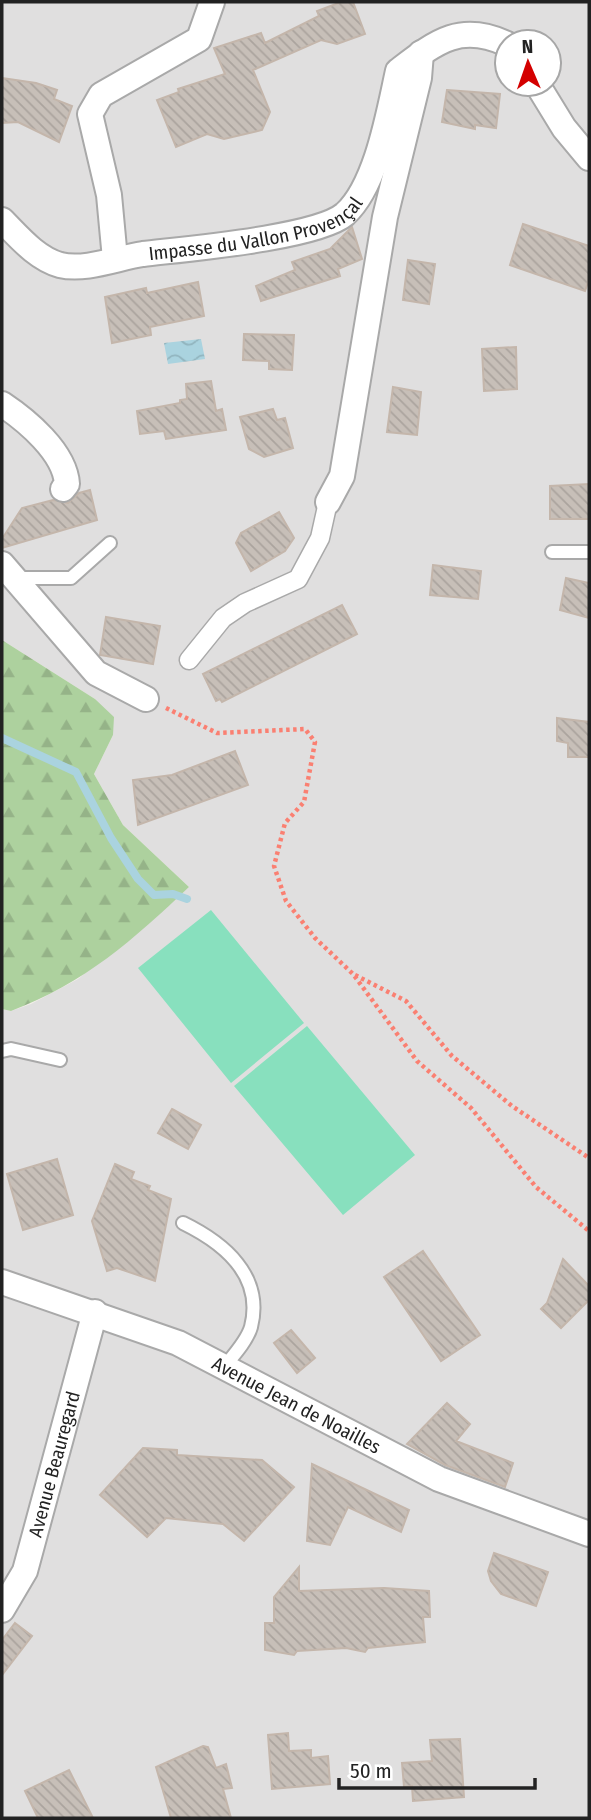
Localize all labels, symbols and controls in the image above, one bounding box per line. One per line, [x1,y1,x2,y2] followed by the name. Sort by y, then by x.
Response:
[493,28,563,98] north arrow
[521,35,534,58] text: N
[147,193,367,265] street label: Impasse du Vallon Provençal
[208,1352,385,1459] street label: Avenue Jean de Noailles
[24,1389,85,1540] street label: Avenue Beauregard
[339,1746,535,1790] scale bar
[350,1758,392,1784] text: 50 m

